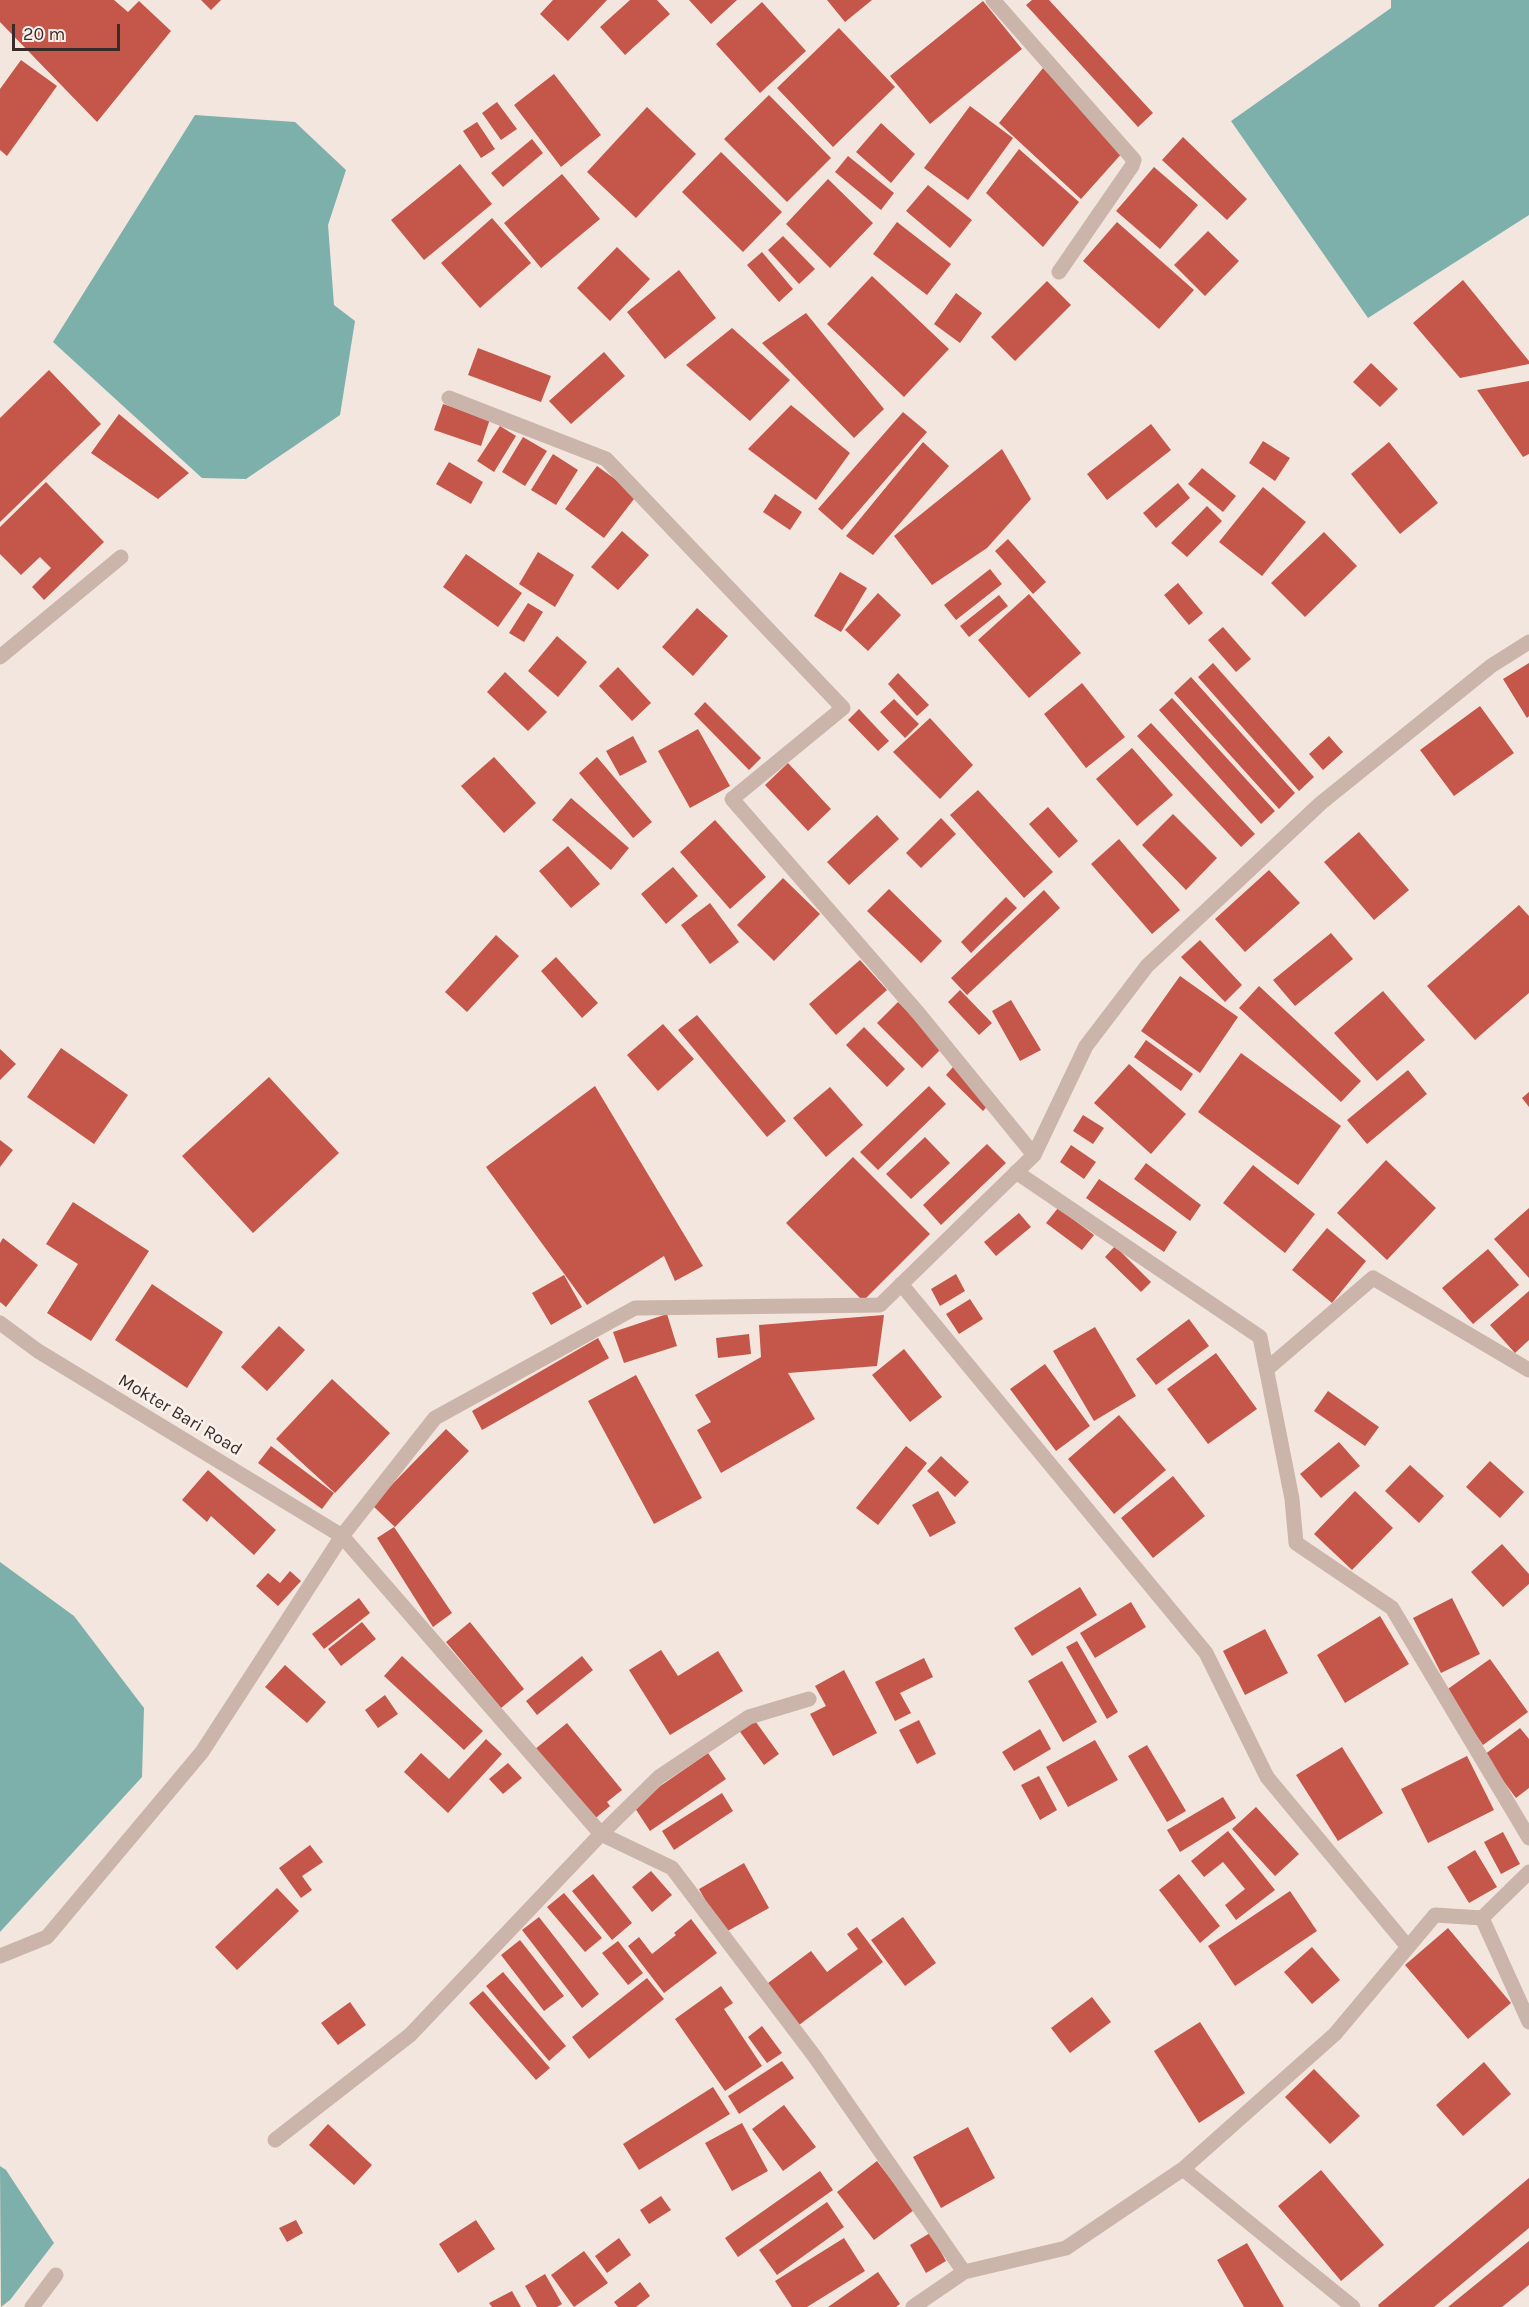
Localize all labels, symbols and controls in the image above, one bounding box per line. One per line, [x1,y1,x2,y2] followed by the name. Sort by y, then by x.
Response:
[15,12,123,50] scale bar
[23,23,65,45] text: 20 m
[114,1370,246,1460] street label: Mokter Bari Road

